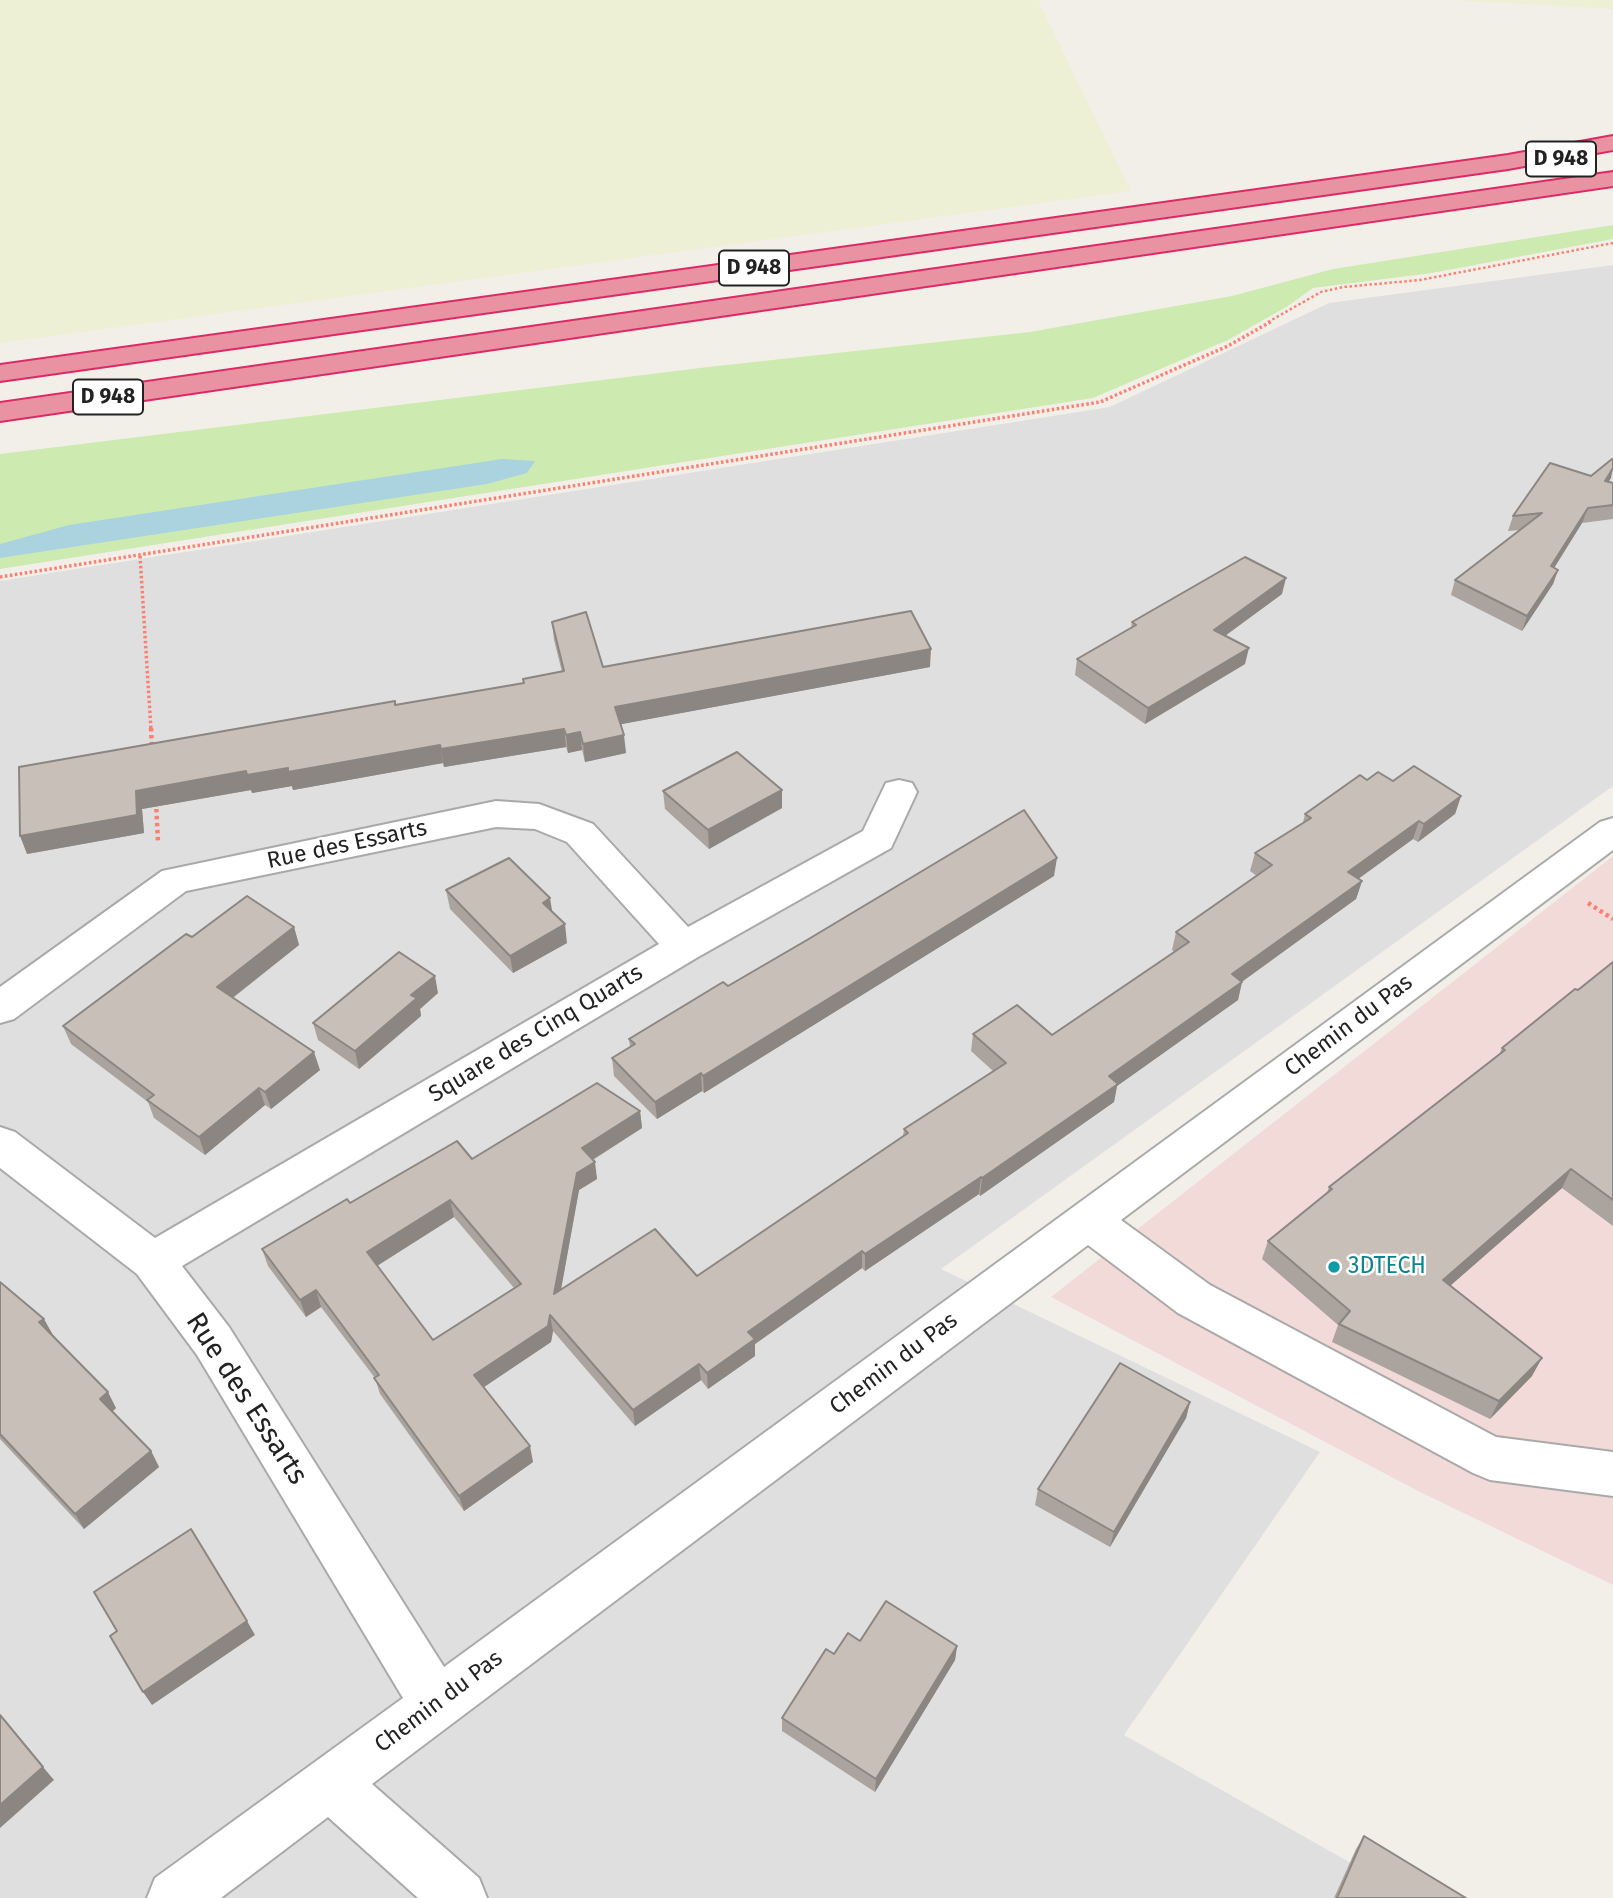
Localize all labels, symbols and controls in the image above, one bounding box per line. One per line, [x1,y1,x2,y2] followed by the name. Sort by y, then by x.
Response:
[1526,142,1596,176] road number: D 948
[719,250,789,286] road number: D 948
[73,380,143,414] road number: D 948
[265,815,429,875] street label: Rue des Essarts
[424,959,648,1109] street label: Square des Cinq Quarts
[1280,969,1418,1083] street label: Chemin du Pas
[1348,1253,1426,1281] place label: 3DTECH
[1326,1259,1342,1275] marker: 3DTECH
[178,1307,314,1491] street label: Rue des Essarts
[825,1307,963,1421] street label: Chemin du Pas
[370,1645,508,1759] street label: Chemin du Pas

